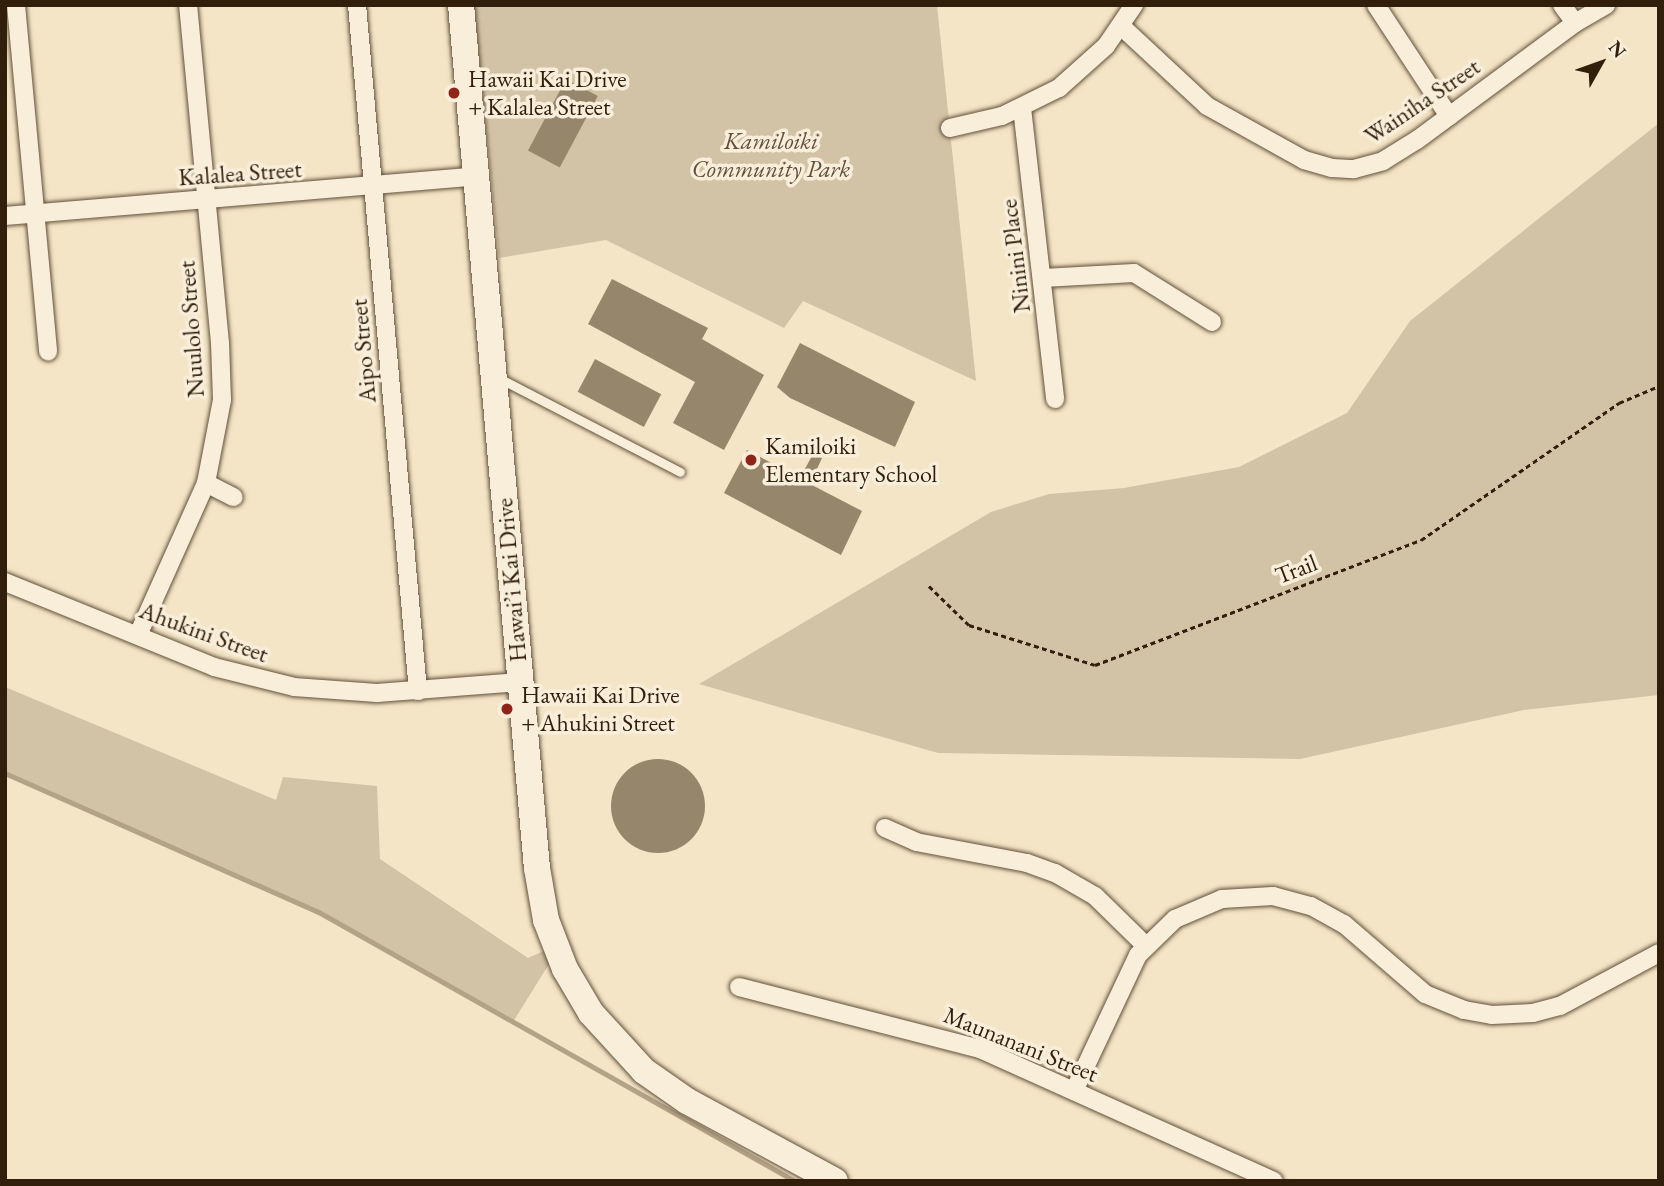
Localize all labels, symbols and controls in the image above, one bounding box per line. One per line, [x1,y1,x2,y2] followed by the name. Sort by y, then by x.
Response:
[1566,28,1636,98] north arrow
[1603,35,1632,63] text: N
[1359,52,1485,150] street label: Wainiha Street
[468,65,627,121] place label: Hawaii Kai Drive + Kalalea Street
[446,85,462,101] marker: Hawaii Kai Drive + Kalalea Street
[692,127,850,183] park label: Kamiloiki Community Park
[177,154,303,192] street label: Kalalea Street
[994,198,1036,314] street label: Ninini Place
[172,260,210,398] street label: Nuulolo Street
[344,298,382,404] street label: Aipo Street
[765,432,937,488] place label: Kamiloiki Elementary School
[743,452,759,468] marker: Kamiloiki Elementary School
[489,497,533,663] street label: Hawai’i Kai Drive
[1271,548,1321,590] street label: Trail
[136,595,272,669] street label: Ahukini Street
[521,681,680,737] place label: Hawaii Kai Drive + Ahukini Street
[499,701,515,717] marker: Hawaii Kai Drive + Ahukini Street
[940,1000,1102,1088] street label: Maunanani Street

